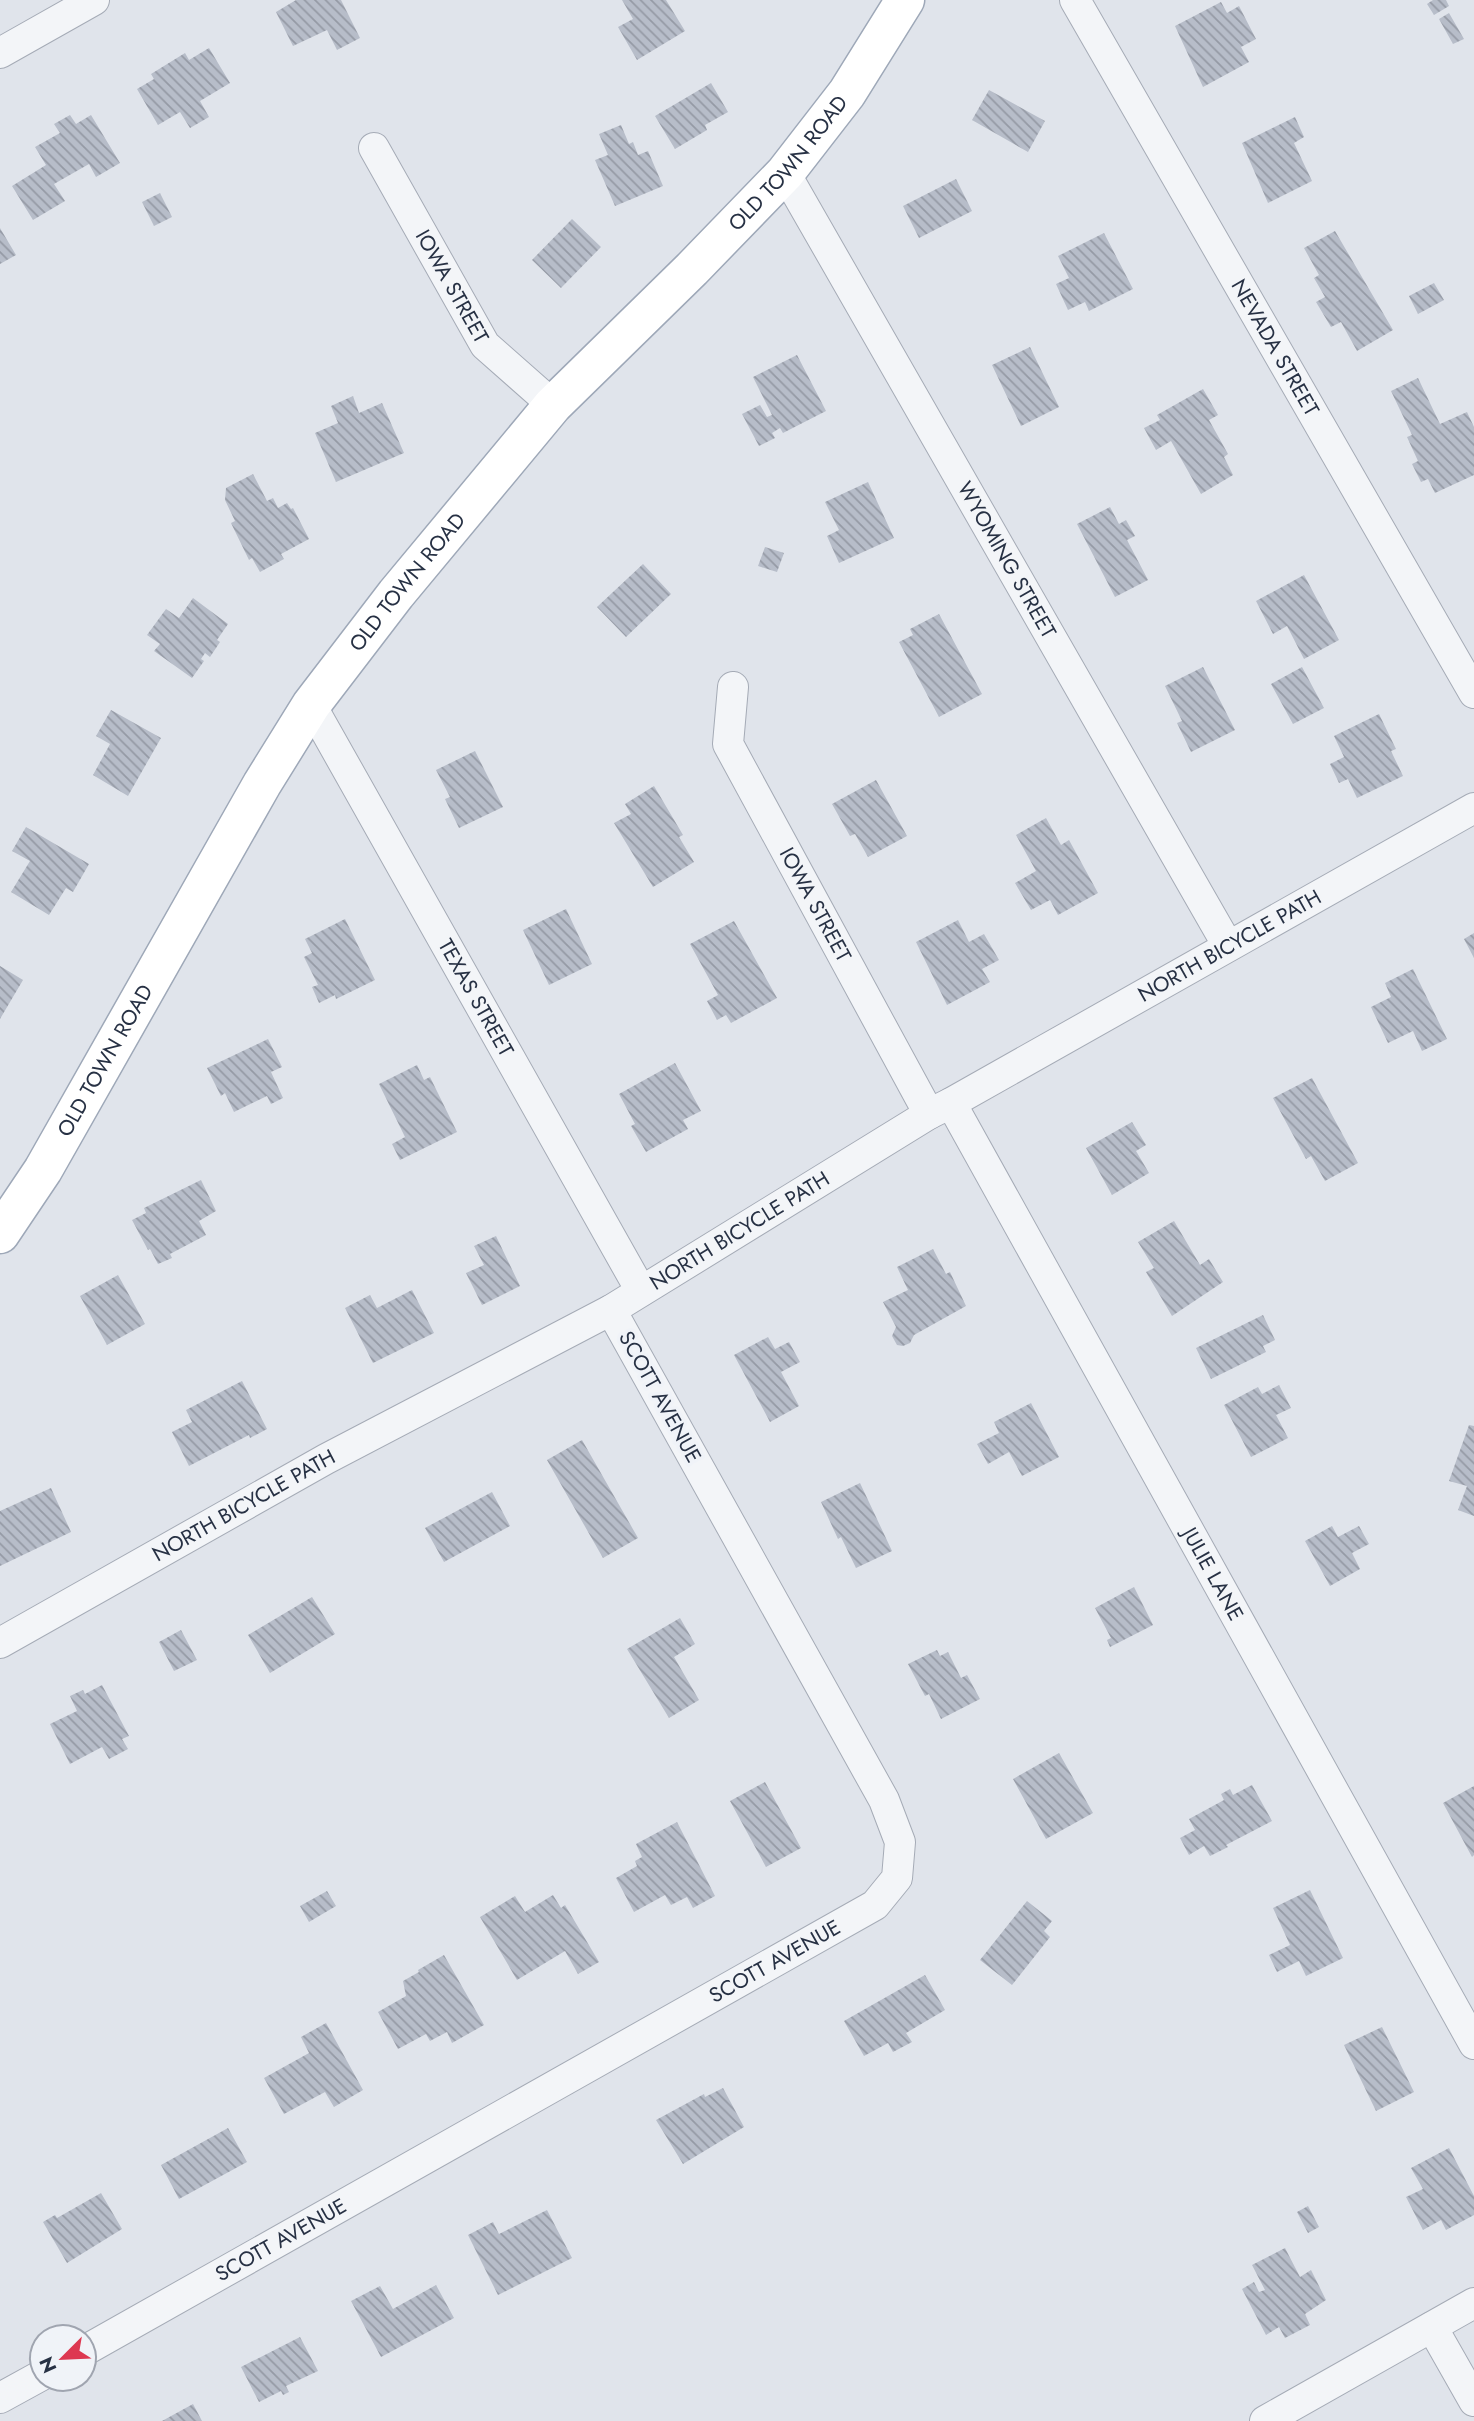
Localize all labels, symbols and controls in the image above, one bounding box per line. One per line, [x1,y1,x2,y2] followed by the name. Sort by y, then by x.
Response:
[721,89,855,238] street label: OLD TOWN ROAD
[408,224,496,349] street label: IOWA STREET
[1224,274,1326,422] street label: NEVADA STREET
[950,476,1064,644] street label: WYOMING STREET
[342,506,472,658] street label: OLD TOWN ROAD
[772,842,859,967] street label: IOWA STREET
[1133,882,1327,1010] street label: NORTH BICYCLE PATH
[431,933,521,1062] street label: TEXAS STREET
[50,979,160,1142] street label: OLD TOWN ROAD
[644,1164,835,1298] street label: NORTH BICYCLE PATH
[611,1326,709,1468] street label: SCOTT AVENUE
[147,1442,341,1569] street label: NORTH BICYCLE PATH
[1173,1519,1251,1626] street label: JULIE LANE
[704,1912,846,2011] street label: SCOTT AVENUE
[210,2191,352,2289] street label: SCOTT AVENUE
[28,2323,98,2393] north arrow
[33,2352,63,2377] text: N

